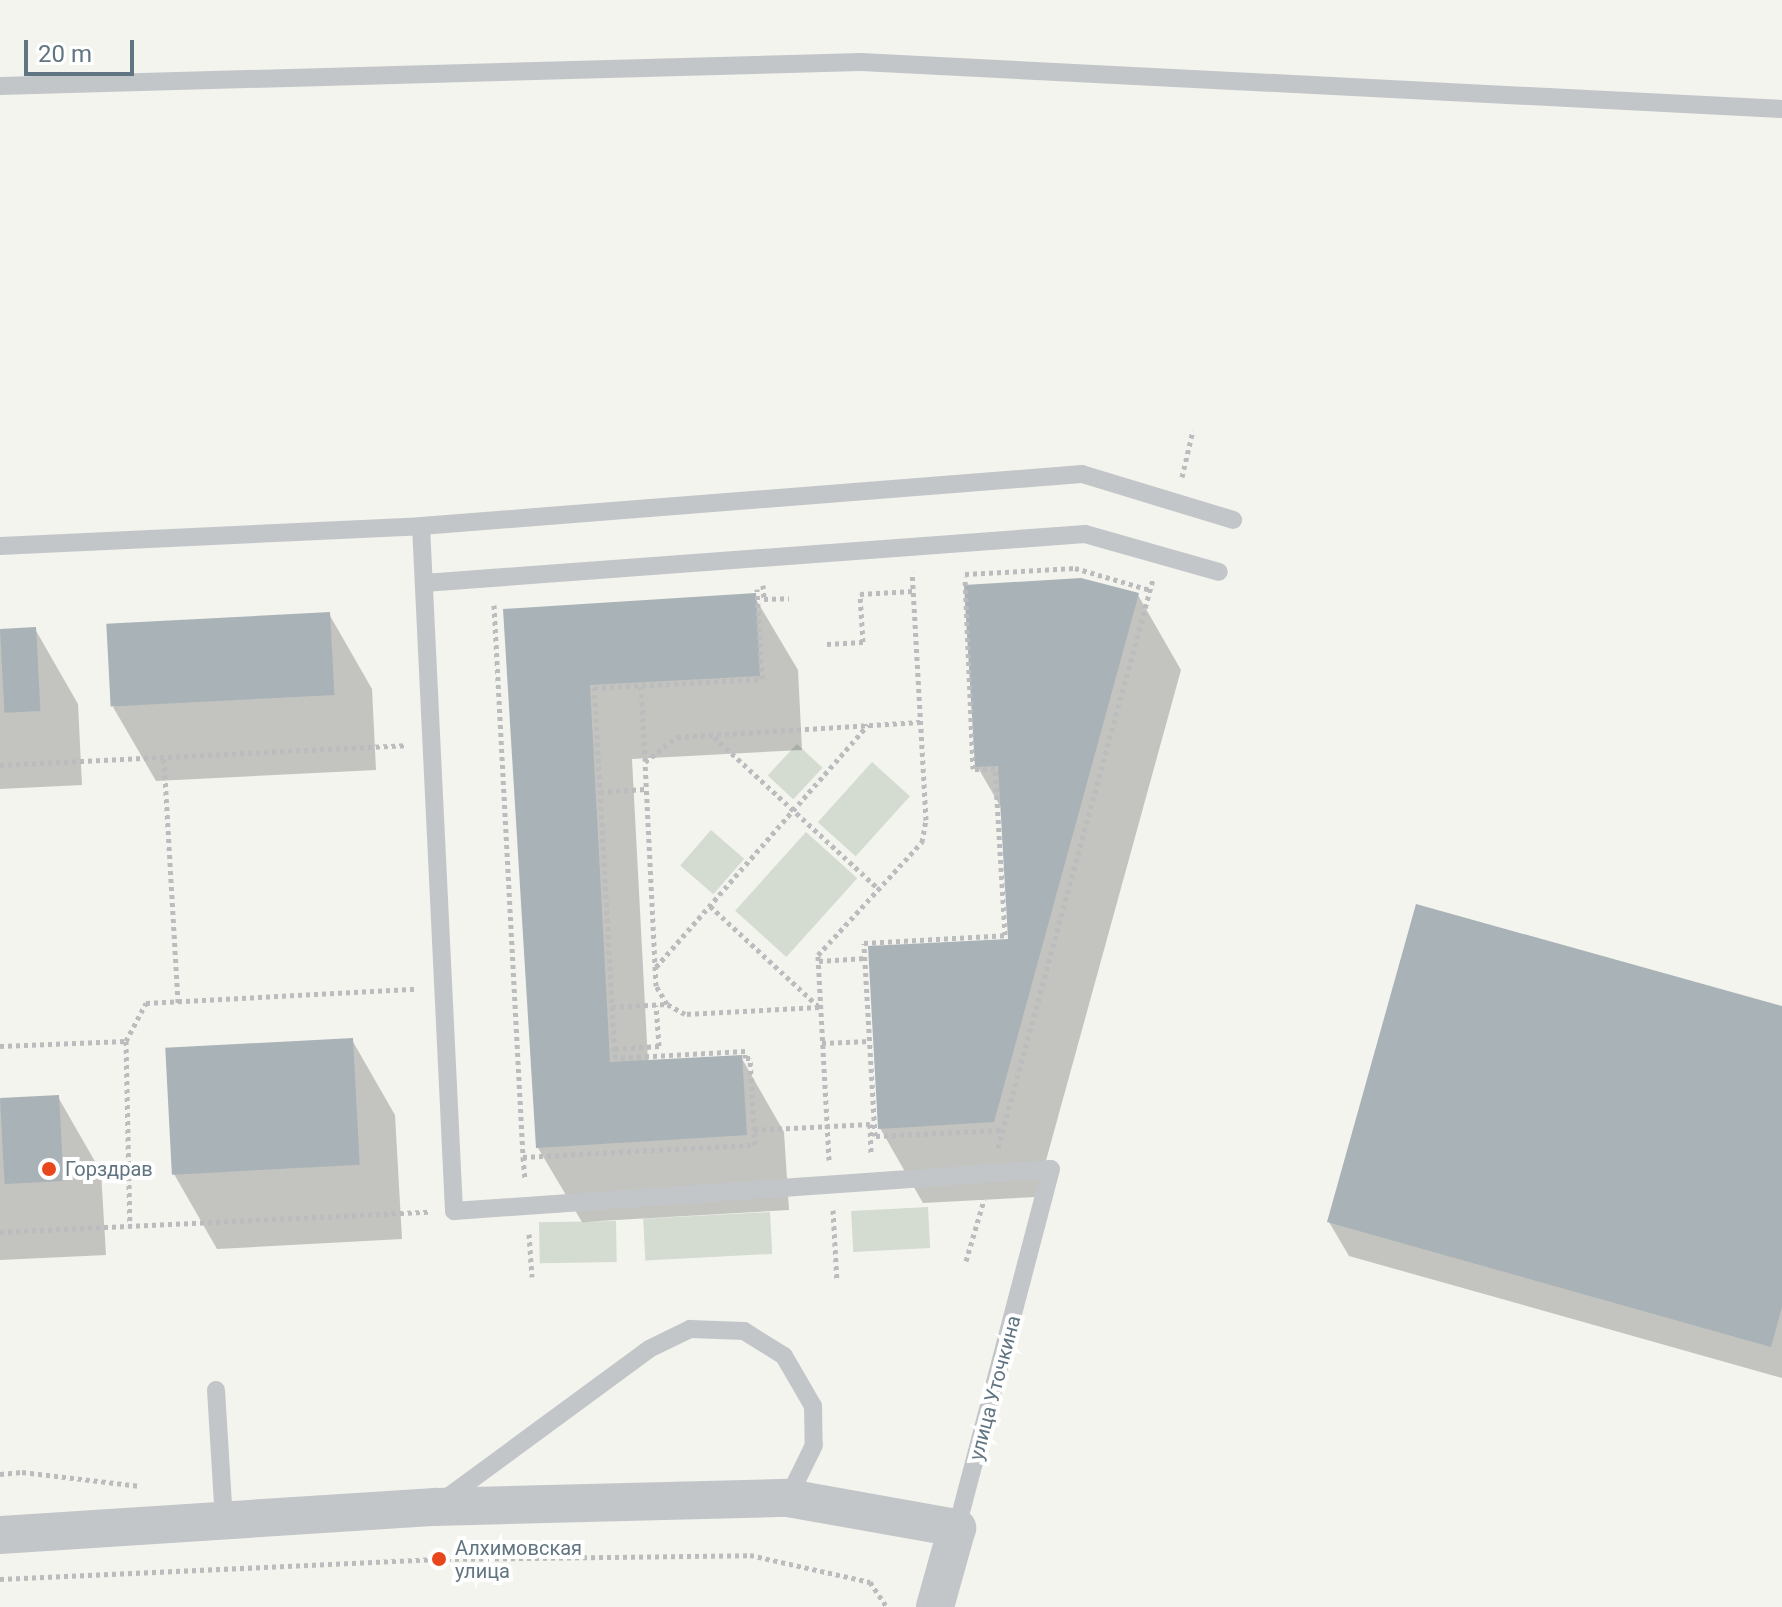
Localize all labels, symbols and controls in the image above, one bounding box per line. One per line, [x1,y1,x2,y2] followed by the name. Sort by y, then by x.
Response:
[28,24,138,74] scale bar
[38,40,92,68] text: 20 m
[65,1157,153,1181] place label: Горздрав
[40,1160,58,1178] marker: Горздрав
[964,1313,1026,1463] street label: улица Уточкина
[455,1536,582,1583] place label: Алхимовская улица
[430,1550,448,1568] marker: Алхимовская улица

